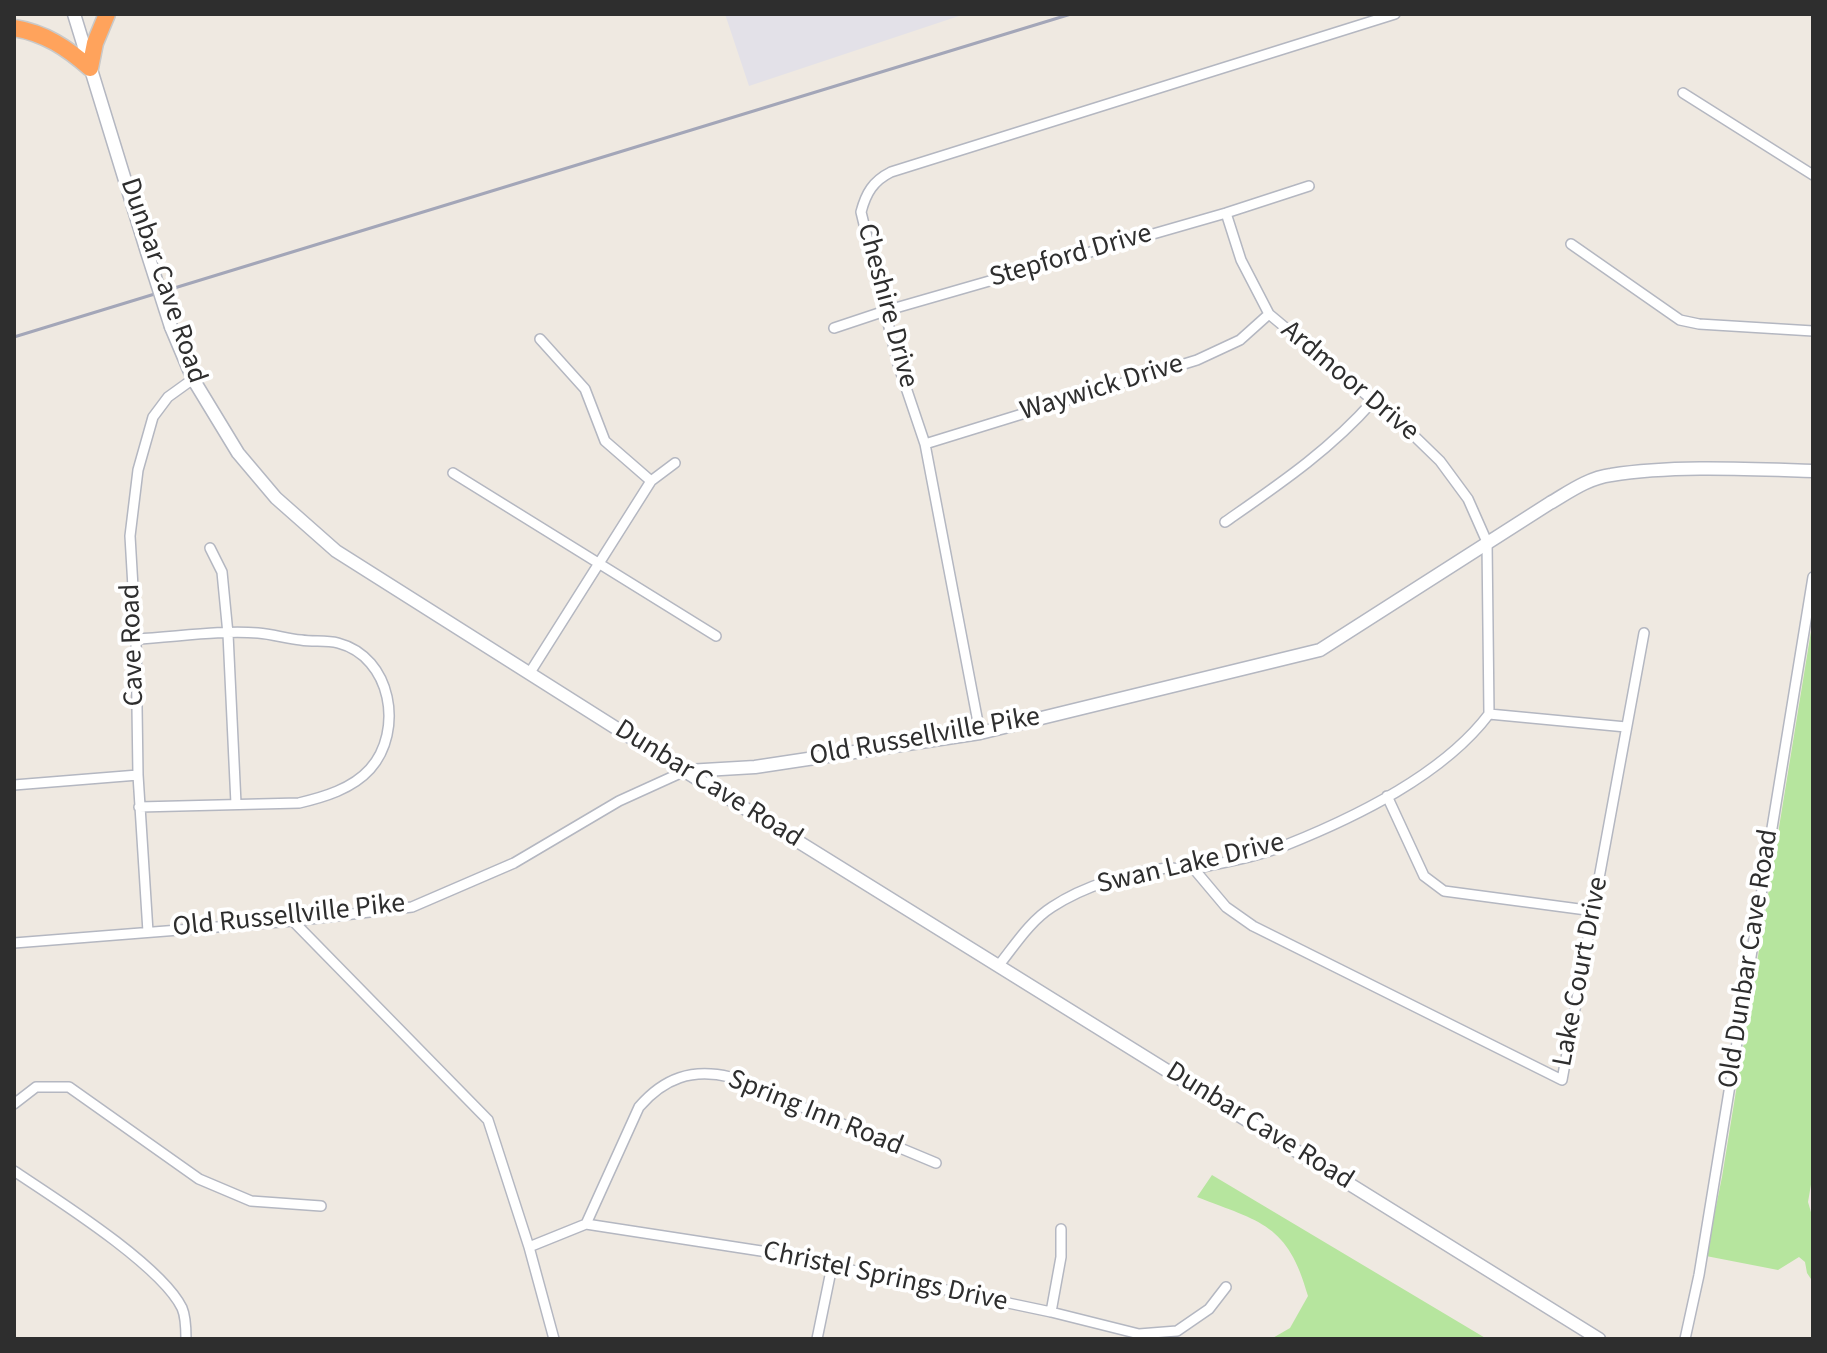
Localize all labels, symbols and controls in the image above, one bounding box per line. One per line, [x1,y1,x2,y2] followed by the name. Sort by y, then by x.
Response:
[111,174,213,388] street label: Dunbar Cave Road
[986,218,1156,296] street label: Stepford Drive
[848,220,924,392] street label: Cheshire Drive
[1273,315,1425,449] street label: Ardmoor Drive
[1016,348,1188,430] street label: Waywick Drive
[115,583,153,707] street label: Cave Road
[807,701,1043,775] street label: Old Russellville Pike
[608,714,808,856] street label: Dunbar Cave Road
[1094,827,1288,903] street label: Swan Lake Drive
[1713,827,1787,1091] street label: Old Dunbar Cave Road
[1547,874,1617,1070] street label: Lake Court Drive
[171,888,407,946] street label: Old Russellville Pike
[1159,1056,1359,1198] street label: Dunbar Cave Road
[723,1064,907,1164] street label: Spring Inn Road
[760,1236,1010,1320] street label: Christel Springs Drive

